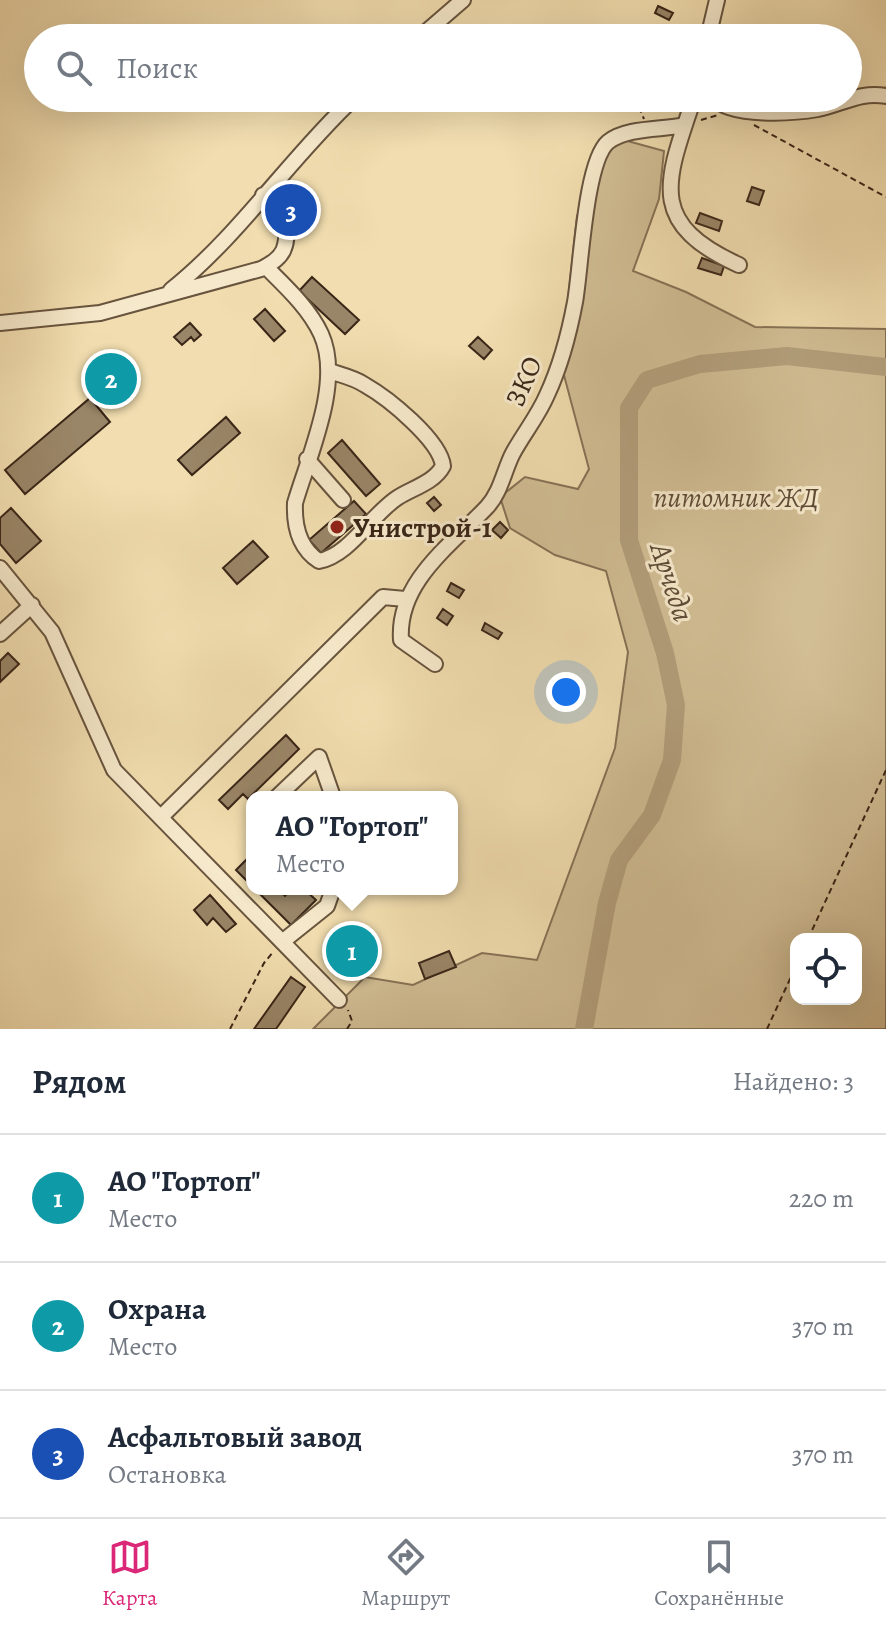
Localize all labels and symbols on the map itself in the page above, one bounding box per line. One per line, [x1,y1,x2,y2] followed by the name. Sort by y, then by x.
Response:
[265,180,317,240] pin: 3
[85,349,137,409] pin: 2
[496,350,552,413] street label: ЗКО
[653,479,819,517] park label: питомник ЖД
[353,509,492,547] place label: Унистрой-1
[328,518,346,536] marker: Унистрой-1
[640,536,704,627] water label: Арчеда
[546,672,586,712] your location
[326,921,378,981] pin: 1

